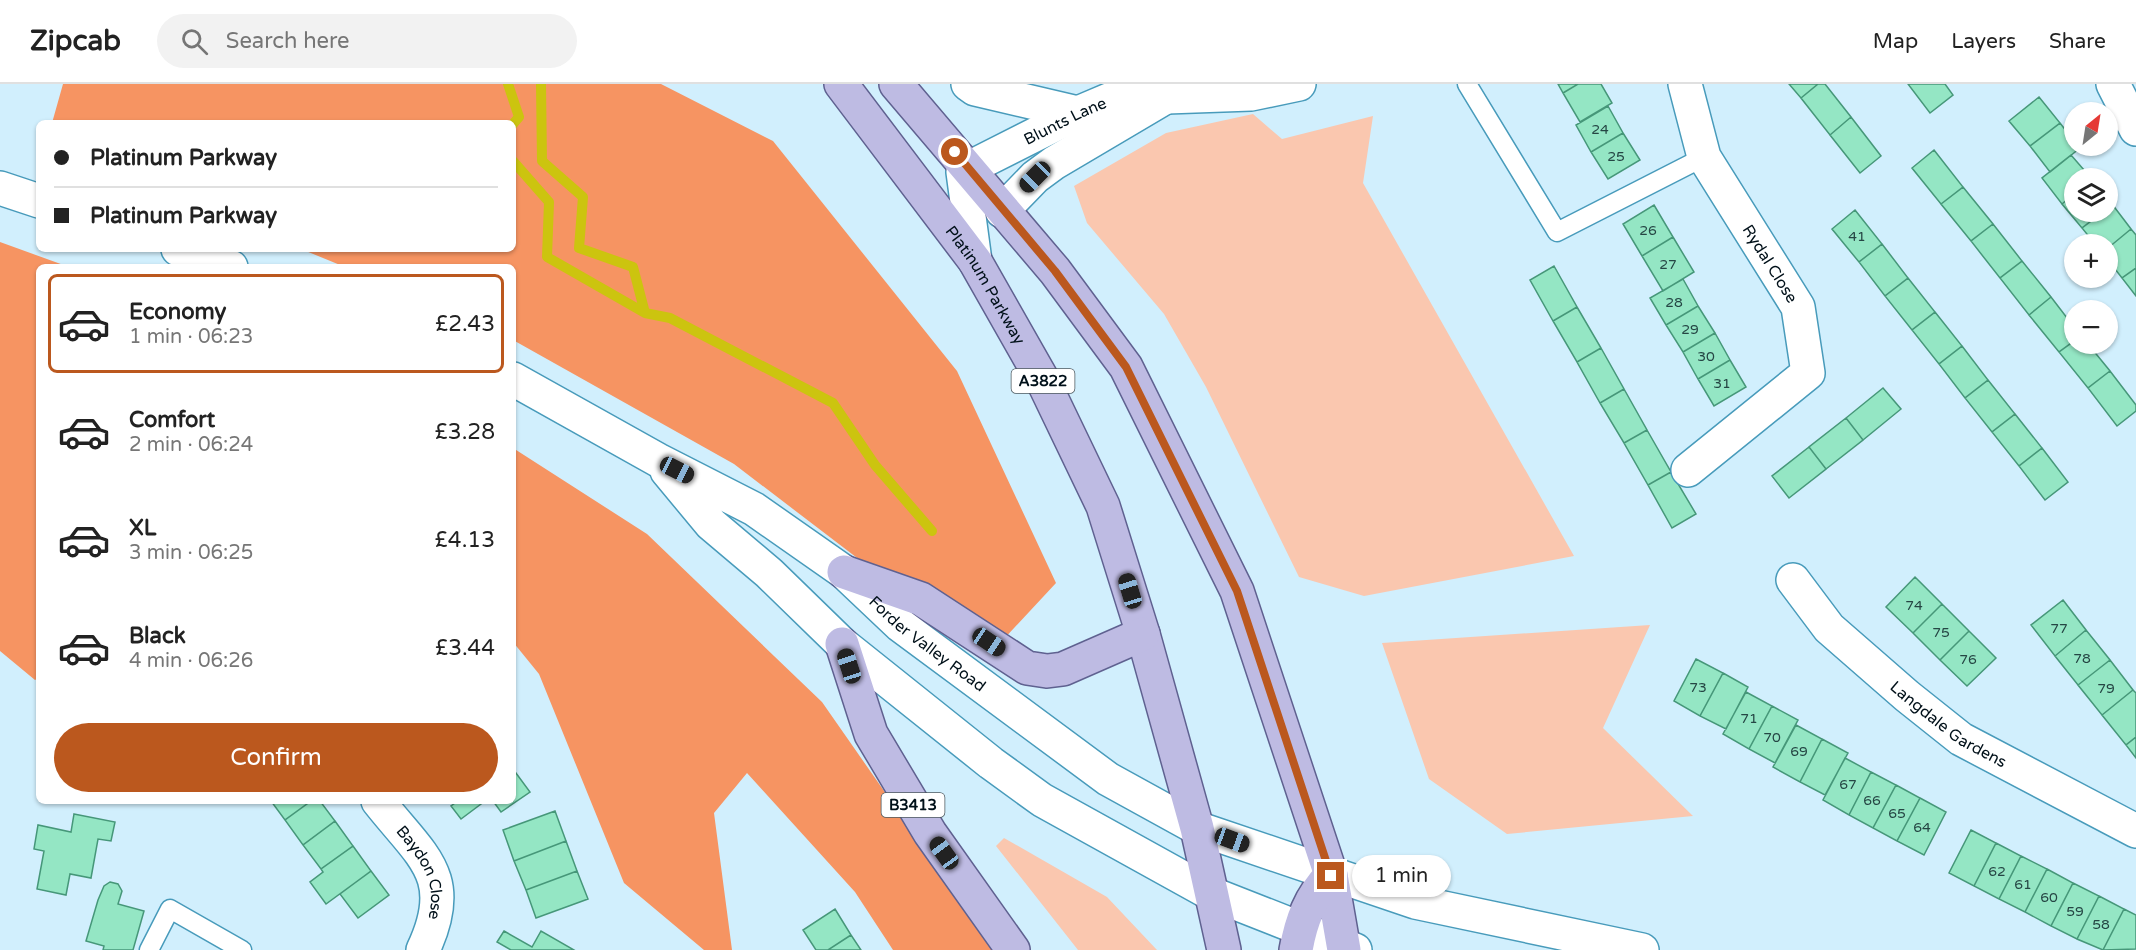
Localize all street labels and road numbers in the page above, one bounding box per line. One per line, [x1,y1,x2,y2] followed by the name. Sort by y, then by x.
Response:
[1021,93,1109,150] street label: Blunts Lane
[1738,221,1802,307] street label: Rydal Close
[941,222,1029,349] street label: Platinum Parkway
[1012,369,1074,393] road number: A3822
[864,592,990,696] street label: Forder Valley Road
[1886,677,2010,772] street label: Langdale Gardens
[882,793,944,817] road number: B3413
[392,822,446,921] street label: Baydon Close

